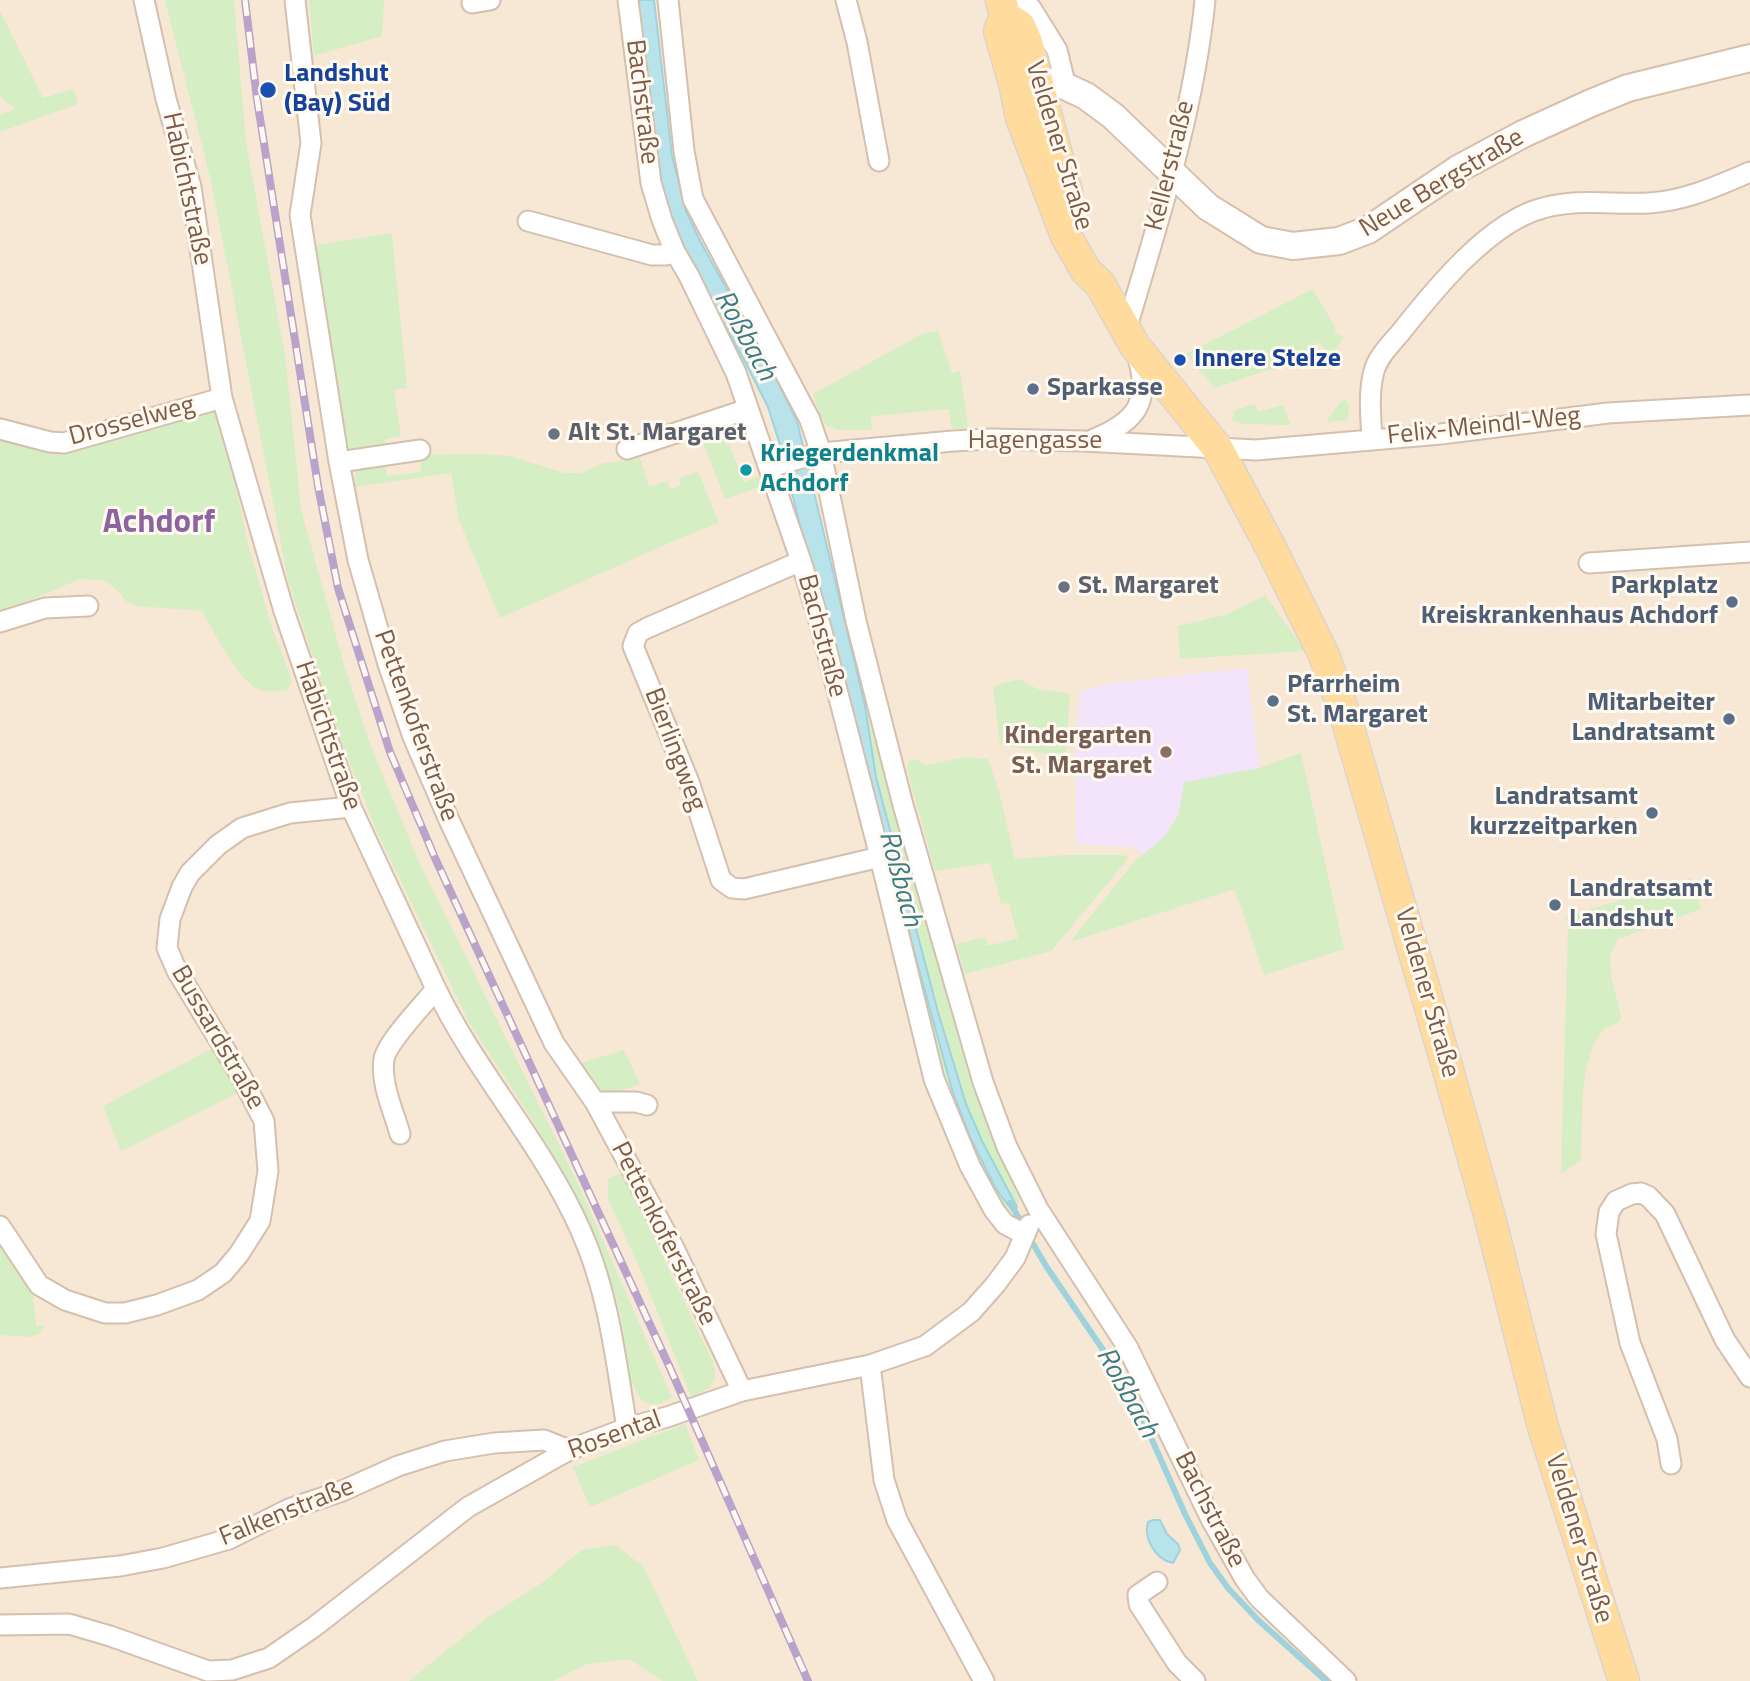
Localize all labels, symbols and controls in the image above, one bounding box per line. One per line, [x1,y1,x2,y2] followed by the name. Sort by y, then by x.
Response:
[618,38,664,166] street label: Bachstraße
[1017,58,1099,234] street label: Veldener Straße
[284,59,390,120] place label: Landshut (Bay) Süd
[258,80,278,100] marker: Landshut (Bay) Süd
[1140,98,1202,234] street label: Kellerstraße
[155,110,217,268] street label: Habichtstraße
[1354,123,1530,245] street label: Neue Bergstraße
[706,285,782,387] water label: Roßbach
[1194,344,1341,376] place label: Innere Stelze
[1172,352,1188,368] marker: Innere Stelze
[1047,373,1163,405] place label: Sparkasse
[1025,381,1041,397] marker: Sparkasse
[66,390,198,454] street label: Drosselweg
[1386,401,1582,453] street label: Felix-Meindl-Weg
[568,418,747,450] place label: Alt St. Margaret
[546,426,562,442] marker: Alt St. Margaret
[968,426,1102,458] street label: Hagengasse
[760,439,939,500] place label: Kriegerdenkmal Achdorf
[738,462,754,478] marker: Kriegerdenkmal Achdorf
[103,504,215,544] district label: Achdorf
[790,571,852,701] street label: Bachstraße
[1078,571,1219,603] place label: St. Margaret
[1421,571,1718,632] place label: Parkplatz Kreiskrankenhaus Achdorf
[1056,579,1072,595] marker: St. Margaret
[1724,594,1740,610] marker: Parkplatz Kreiskrankenhaus Achdorf
[366,626,464,826] street label: Pettenkoferstraße
[287,657,367,815] street label: Habichtstraße
[1287,670,1428,732] place label: Pfarrheim St. Margaret
[636,684,712,816] street label: Bierlingweg
[1572,688,1715,750] place label: Mitarbeiter Landratsamt
[1265,693,1281,709] marker: Pfarrheim St. Margaret
[1721,711,1737,727] marker: Mitarbeiter Landratsamt
[1004,721,1152,782] place label: Kindergarten St. Margaret
[1158,744,1174,760] marker: Kindergarten St. Margaret
[1470,782,1638,844] place label: Landratsamt kurzzeitparken
[1644,805,1660,821] marker: Landratsamt kurzzeitparken
[870,827,928,931] water label: Roßbach
[1569,874,1712,936] place label: Landratsamt Landshut
[1547,897,1563,913] marker: Landratsamt Landshut
[1387,904,1465,1082] street label: Veldener Straße
[163,961,271,1115] street label: Bussardstraße
[603,1137,723,1331] street label: Pettenkoferstraße
[1088,1342,1164,1444] water label: Roßbach
[564,1405,666,1467] street label: Rosental
[1167,1447,1251,1573] street label: Bachstraße
[1537,1451,1619,1627] street label: Veldener Straße
[215,1472,359,1554] street label: Falkenstraße

